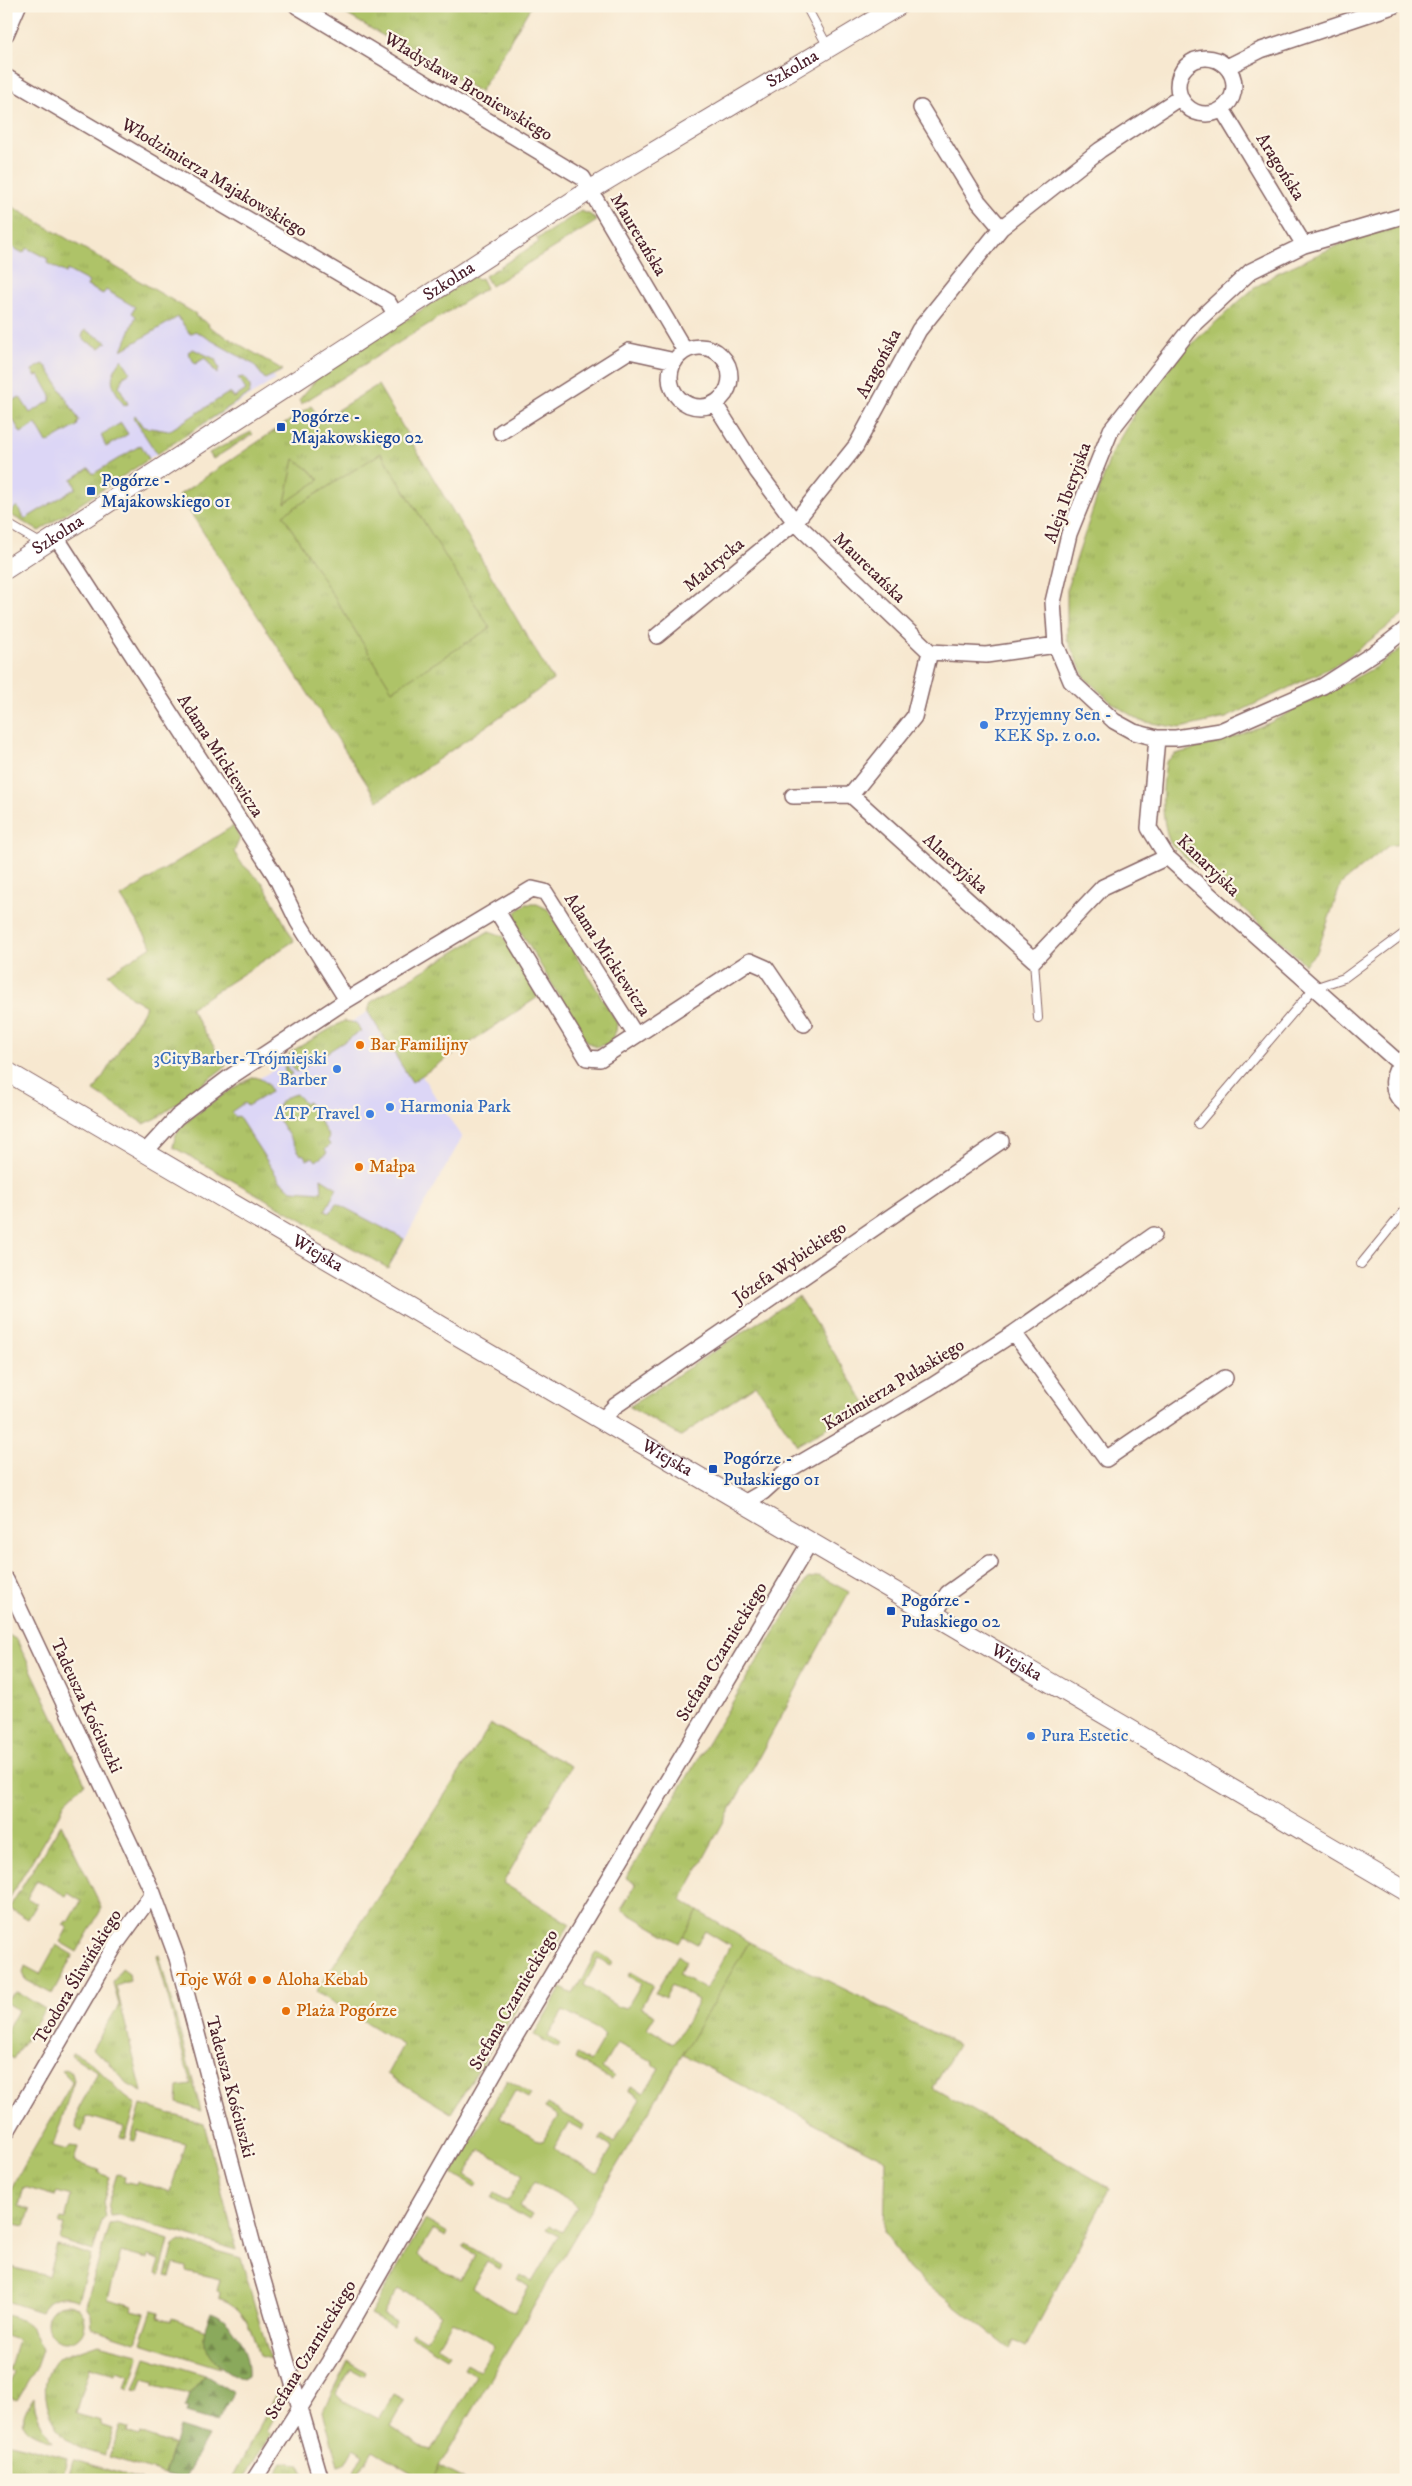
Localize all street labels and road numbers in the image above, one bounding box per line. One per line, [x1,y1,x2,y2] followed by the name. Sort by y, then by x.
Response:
[379,27,557,146] street label: Władysława Broniewskiego
[762,45,823,93] street label: Szkolna
[116,113,311,242] street label: Włodzimierza Majakowskiego
[1251,129,1309,205] street label: Aragońska
[605,190,671,281] street label: Mauretańska
[419,257,479,306] street label: Szkolna
[852,325,907,402] street label: Aragońska
[1040,439,1097,546] street label: Aleja Iberyjska
[28,510,88,560] street label: Szkolna
[828,528,910,608] street label: Mauretańska
[679,533,749,597] street label: Madrycka
[172,690,268,822] street label: Adama Mickiewicza
[918,829,992,899] street label: Almeryjska
[1172,830,1244,902] street label: Kanaryjska
[559,889,655,1021] street label: Adama Mickiewicza
[727,1217,851,1310] street label: Józefa Wybickiego
[287,1229,347,1277] street label: Wiejska
[819,1334,969,1436] street label: Kazimierza Pułaskiego
[637,1434,697,1482] street label: Wiejska
[672,1578,772,1726] street label: Stefana Czarnieckiego
[45,1635,127,1777] street label: Tadeusza Kościuszki
[986,1639,1046,1687] street label: Wiejska
[28,1905,127,2048] street label: Teodora Śliwińskiego
[465,1926,563,2074] street label: Stefana Czarnieckiego
[201,2014,259,2160] street label: Tadeusza Kościuszki
[261,2276,361,2424] street label: Stefana Czarnieckiego

